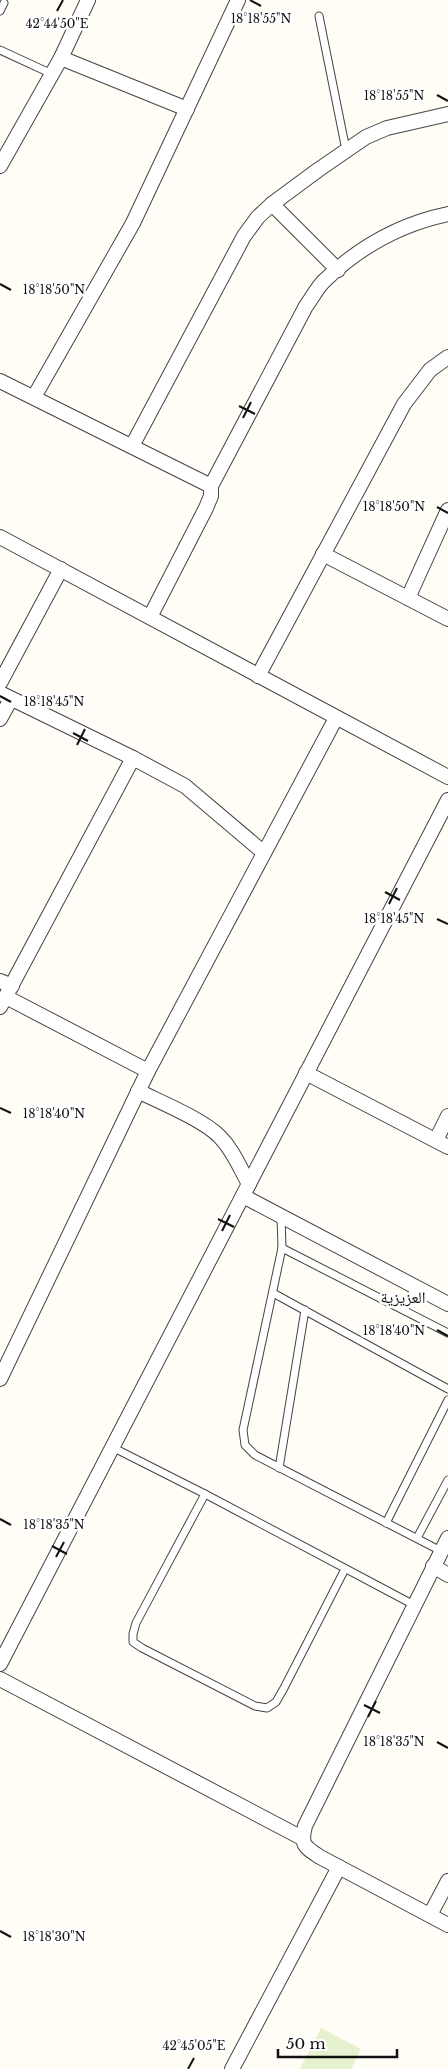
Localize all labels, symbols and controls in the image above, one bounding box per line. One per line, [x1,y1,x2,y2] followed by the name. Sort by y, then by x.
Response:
[231,11,291,26] text: 18°18'55"N
[26,16,89,31] text: 42°44'50"E
[364,88,424,103] text: 18°18'55"N
[23,282,85,297] text: 18°18'50"N
[363,499,425,514] text: 18°18'50"N
[24,694,84,709] text: 18°18'45"N
[364,911,424,926] text: 18°18'45"N
[23,1106,85,1121] text: 18°18'40"N
[381,1287,425,1307] district label: العزيزية
[363,1323,425,1338] text: 18°18'40"N
[23,1517,85,1532] text: 18°18'35"N
[363,1734,425,1749] text: 18°18'35"N
[22,1929,86,1944] text: 18°18'30"N
[278,2026,397,2058] scale bar
[286,2034,326,2053] text: 50 m
[162,2038,226,2053] text: 42°45'05"E

